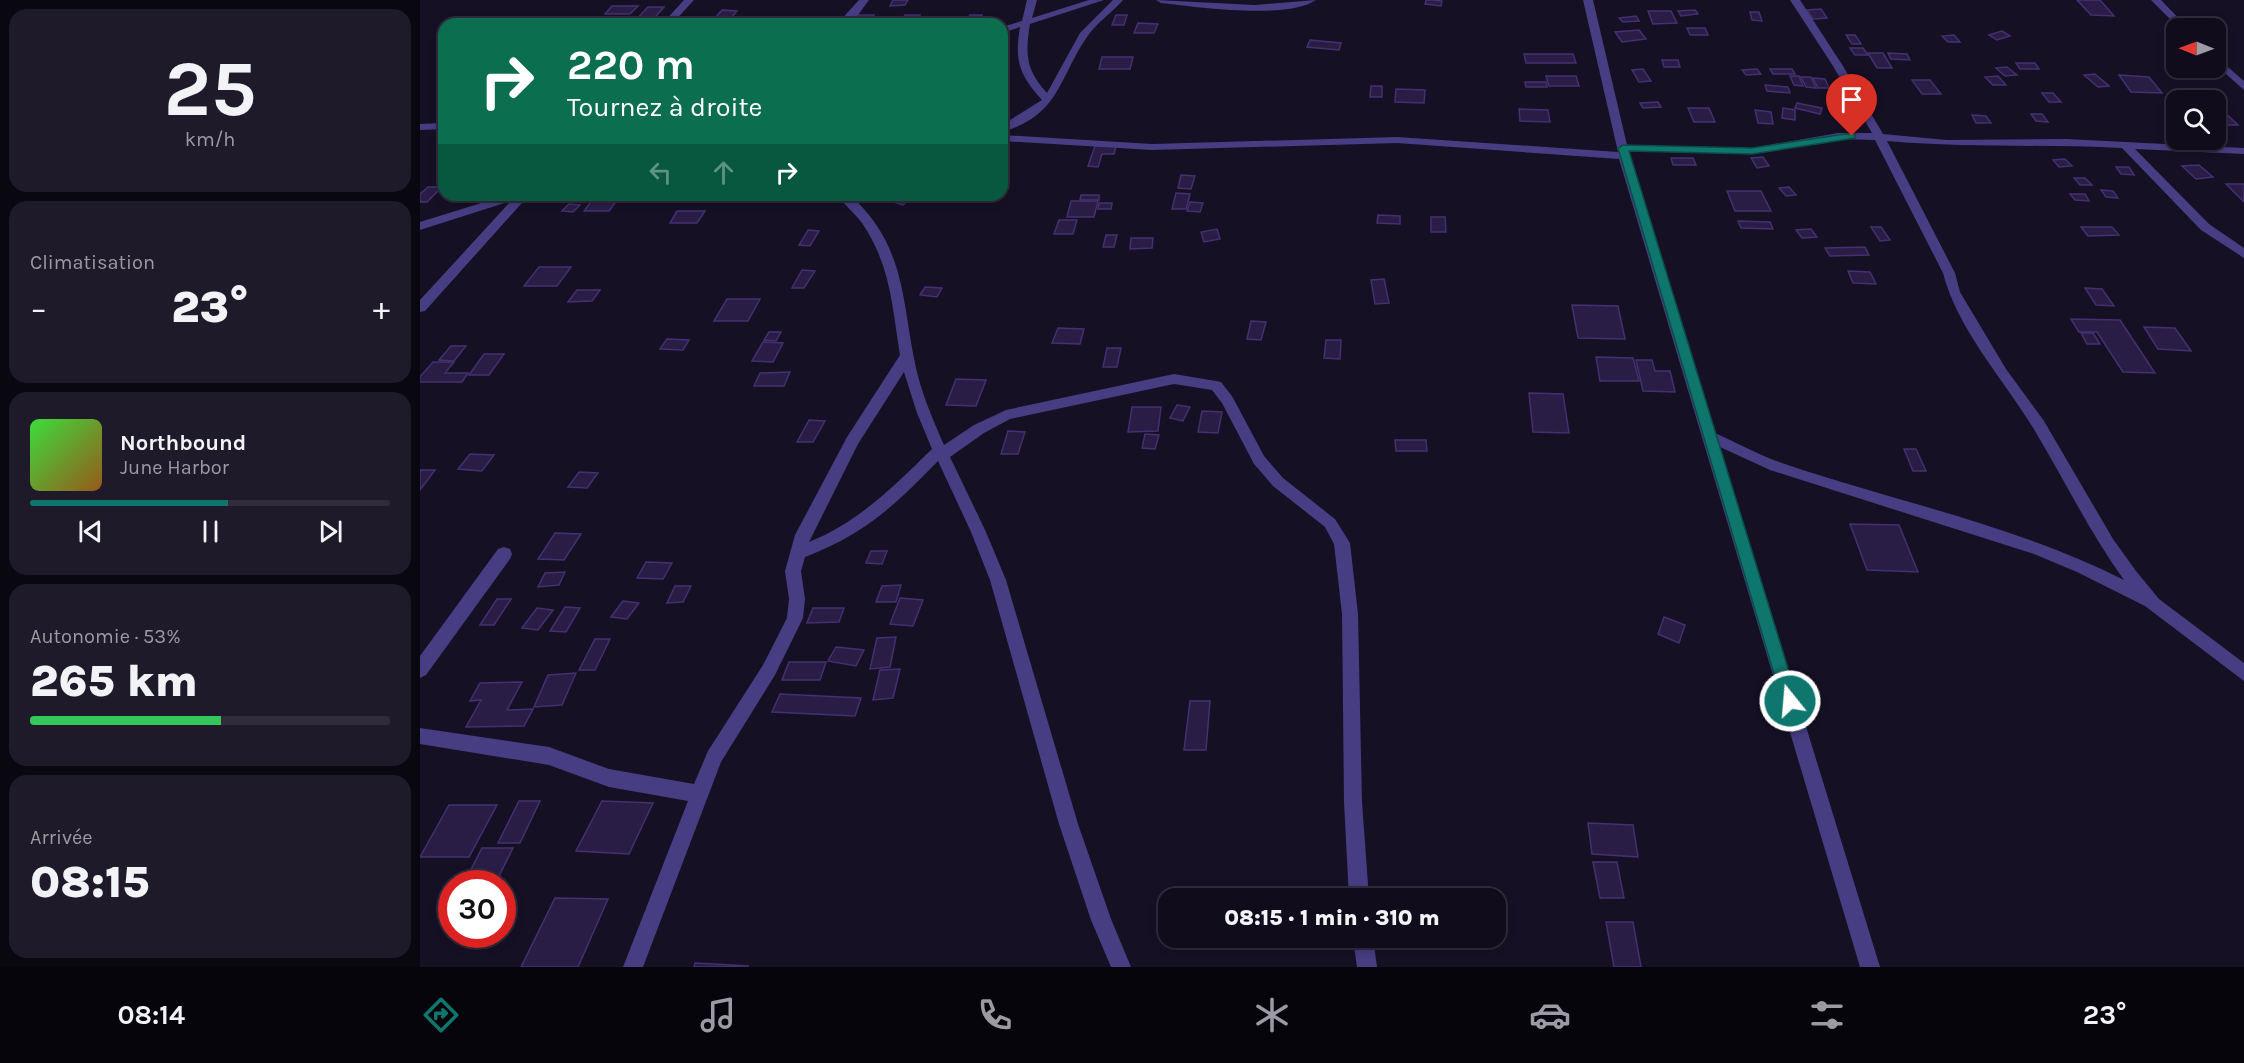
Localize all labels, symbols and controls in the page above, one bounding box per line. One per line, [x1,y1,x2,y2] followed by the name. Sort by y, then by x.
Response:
[2166,18,2226,78] north arrow
[2166,18,2226,150] map controls
[567,40,695,90] text: 220 m
[468,42,546,120] icon: right
[164,43,256,135] text: 25
[1826,74,1877,136] pin
[1835,83,1868,116] icon: arrive
[2166,90,2226,150] button: search
[567,91,762,123] text: Tournez à droite
[185,128,235,151] text: km/h
[644,156,677,189] icon: left
[707,156,740,189] icon: ahead
[770,156,803,189] icon: right
[30,251,155,274] text: Climatisation
[171,281,249,333] text: 23°
[30,289,47,327] text: −
[373,289,390,327] text: +
[120,430,246,456] text: Northbound
[120,456,229,479] text: June Harbor
[74,515,107,548] icon: previous
[194,515,227,548] icon: pause
[314,515,347,548] icon: next
[30,625,181,648] text: Autonomie · 53%
[30,655,198,707] text: 265 km
[1758,669,1822,733] position arrow
[30,826,93,849] text: Arrivée
[30,856,149,908] text: 08:15
[438,870,516,948] speed limit sign: 30
[1224,905,1440,931] text: 08:15 · 1 min · 310 m
[420,994,462,1036] icon: directions
[697,994,739,1036] icon: music
[974,994,1016,1036] icon: phone
[1251,994,1293,1036] icon: climate
[1529,994,1571,1036] icon: car
[1806,994,1848,1036] icon: filters
[118,999,185,1031] text: 08:14
[2083,999,2126,1031] text: 23°

